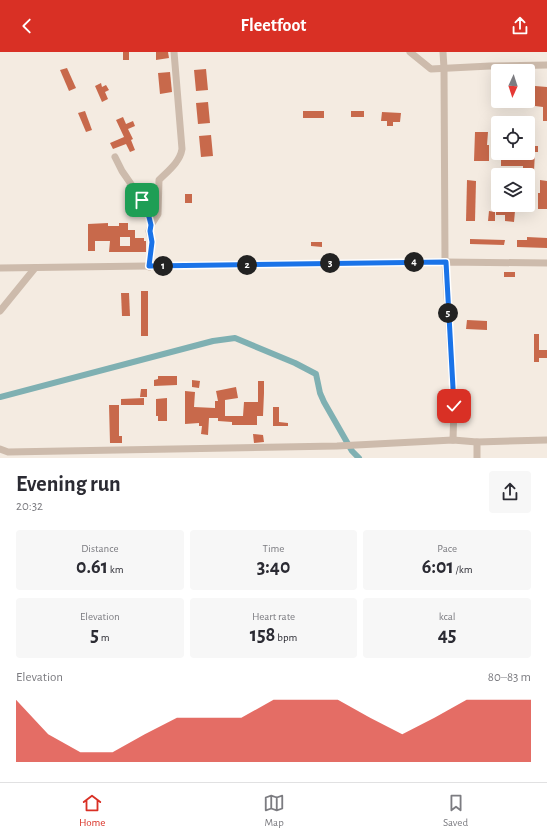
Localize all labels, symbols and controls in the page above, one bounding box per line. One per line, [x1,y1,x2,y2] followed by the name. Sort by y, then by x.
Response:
[16,15,38,37] icon: back
[509,15,531,37] icon: share
[241,17,306,35] text: Fleetfoot
[491,64,535,108] north arrow
[491,64,535,212] map controls
[491,116,535,160] button: locate
[491,168,535,212] button: layers
[125,183,159,217] pin
[131,189,153,211] icon: arrive
[404,252,424,272] pin: 4
[320,253,340,273] pin: 3
[237,255,257,275] pin: 2
[153,256,173,276] pin: 1
[411,256,417,267] text: 4
[328,257,332,268] text: 3
[244,259,250,270] text: 2
[161,260,165,271] text: 1
[438,303,458,323] pin: 5
[446,307,450,318] text: 5
[437,389,471,423] pin
[443,395,465,417] icon: check
[489,471,531,513] button: share
[16,473,121,495] text: Evening run
[16,500,43,513] text: 20:32
[81,543,118,554] text: Distance
[263,543,284,554] text: Time
[437,543,457,554] text: Pace
[76,557,108,577] text: 0.61
[257,557,290,577] text: 3:40
[422,557,454,577] text: 6:01
[108,564,124,575] text: km
[454,564,473,575] text: /km
[80,611,120,622] text: Elevation
[252,611,295,622] text: Heart rate
[439,611,456,622] text: kcal
[90,625,99,645] text: 5
[250,625,275,645] text: 158
[438,625,457,645] text: 45
[99,632,109,643] text: m
[275,632,297,643] text: bpm
[16,671,63,684] text: Elevation
[488,671,531,684] text: 80–83 m
[79,792,105,829] tab: Home
[263,792,285,829] tab: Map
[443,792,468,829] tab: Saved

